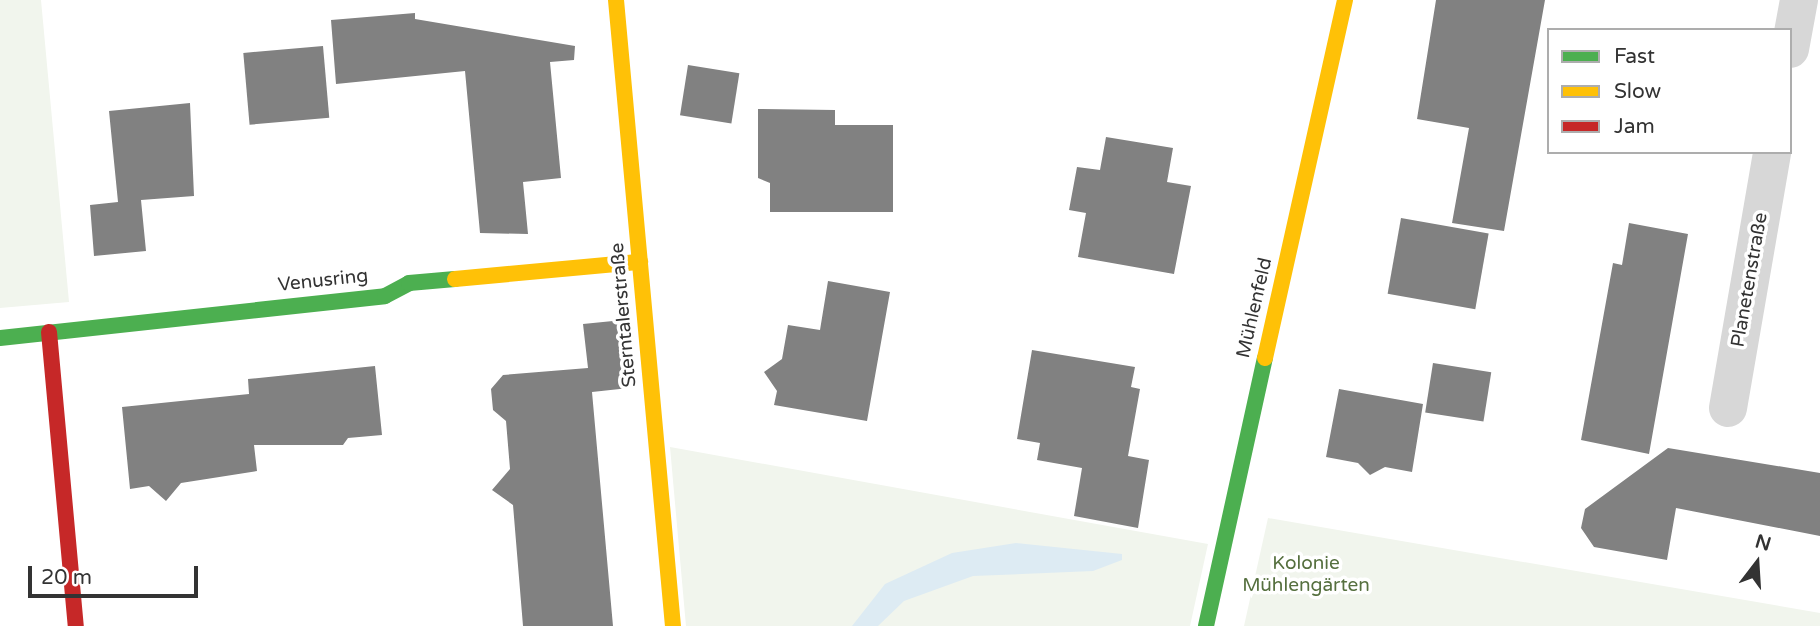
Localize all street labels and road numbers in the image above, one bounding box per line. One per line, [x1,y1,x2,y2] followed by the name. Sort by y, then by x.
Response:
[1727,211,1773,349] street label: Planetenstraße
[606,242,642,388] street label: Sterntalerstraße
[1232,256,1278,360] street label: Mühlenfeld
[277,265,369,297] street label: Venusring

